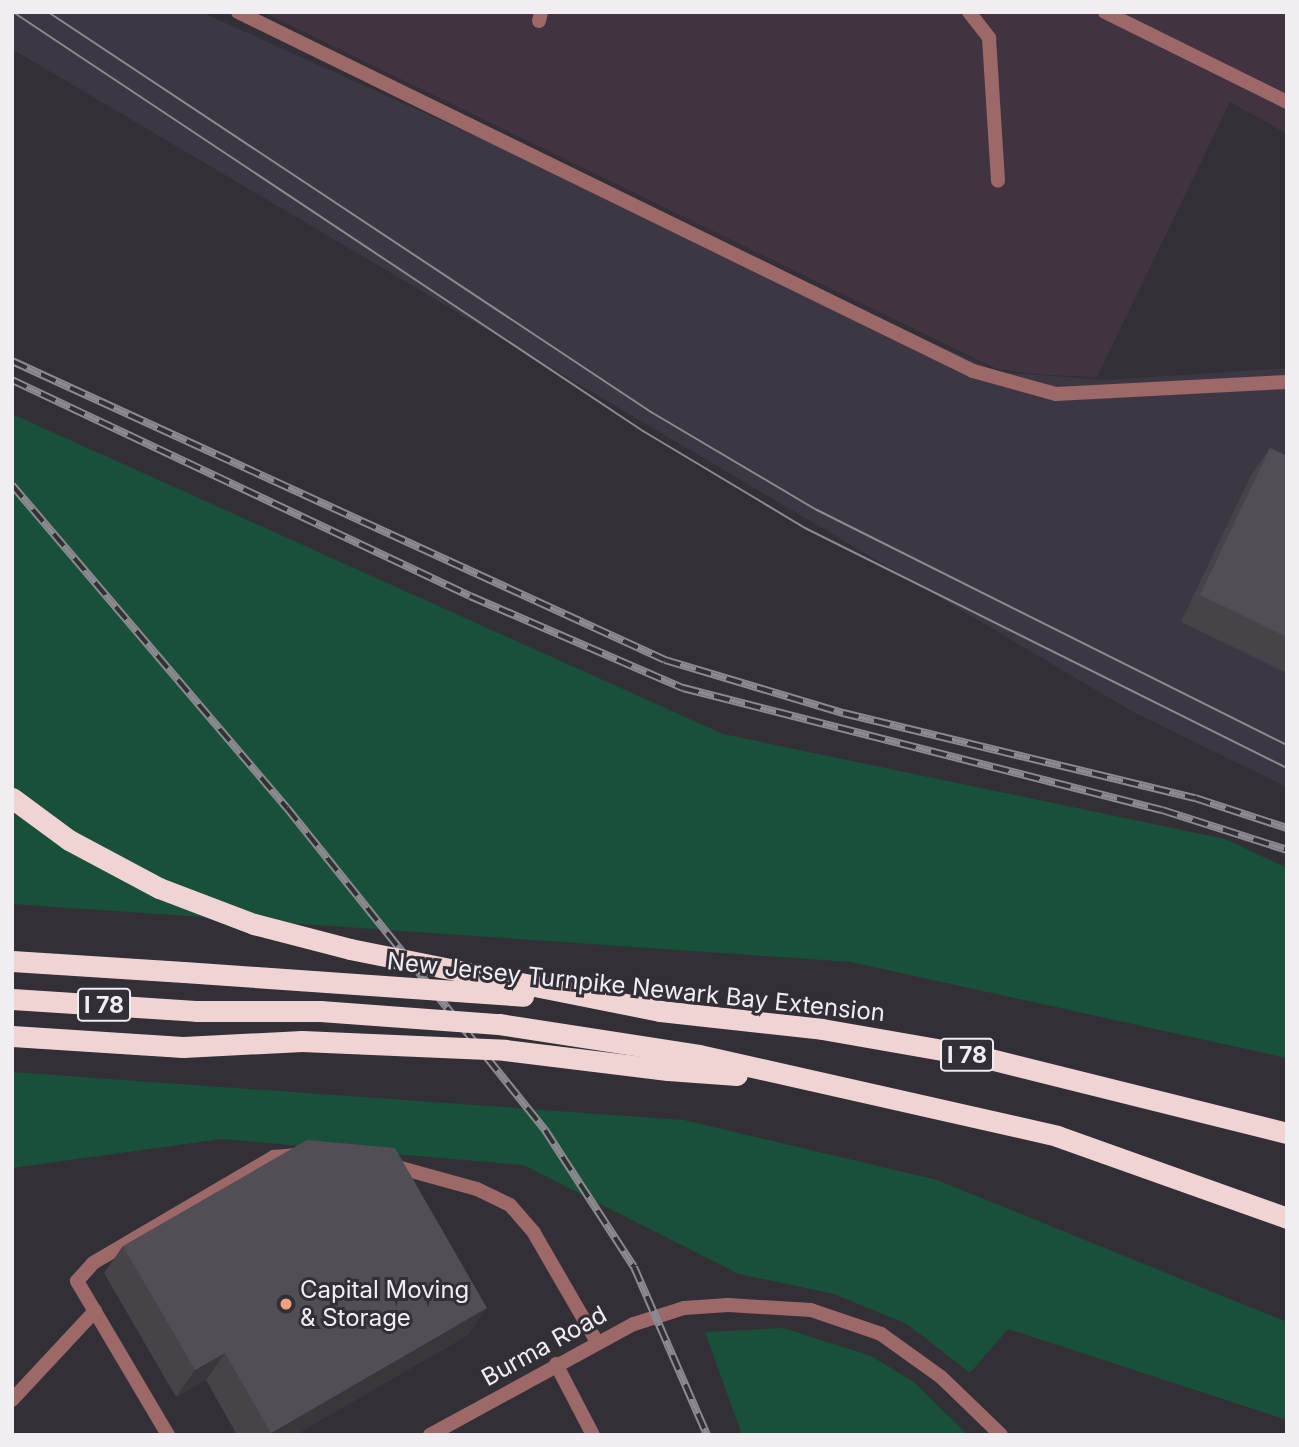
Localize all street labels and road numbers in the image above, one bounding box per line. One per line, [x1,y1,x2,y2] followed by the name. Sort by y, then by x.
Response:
[386,947,886,1027] street label: New Jersey Turnpike Newark Bay Extension
[76,986,132,1024] road number: I 78
[939,1036,995,1074] road number: I 78
[476,1300,612,1392] street label: Burma Road

